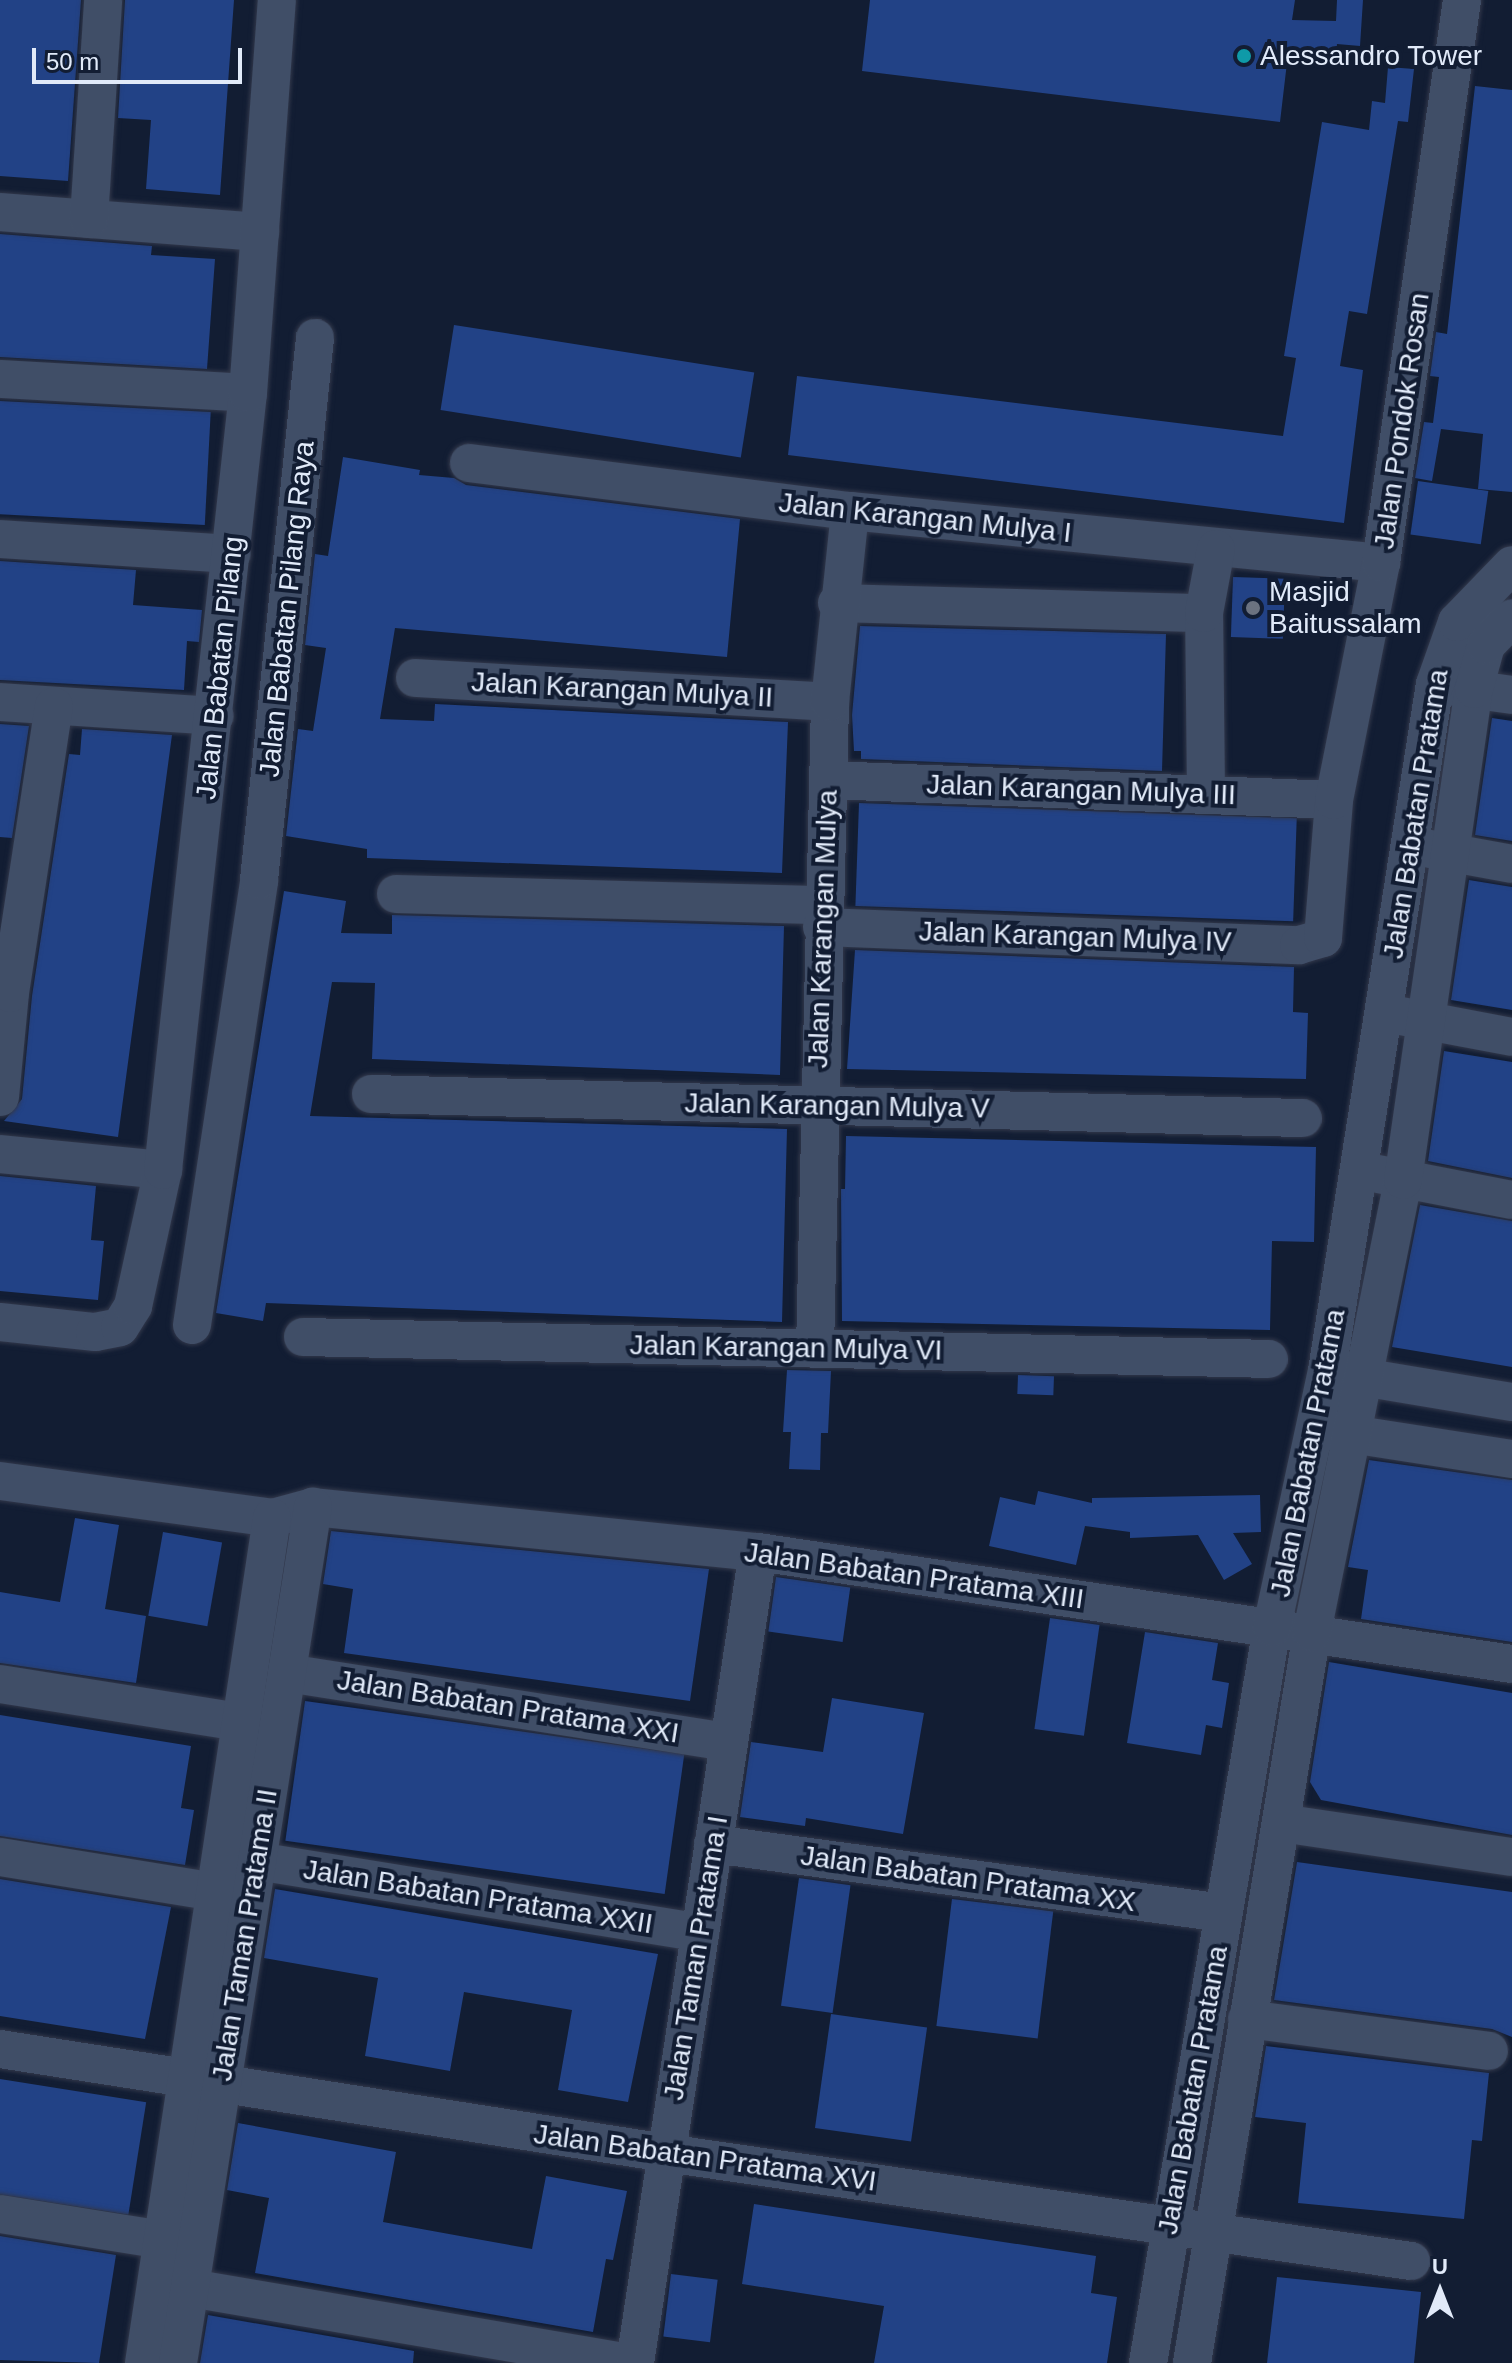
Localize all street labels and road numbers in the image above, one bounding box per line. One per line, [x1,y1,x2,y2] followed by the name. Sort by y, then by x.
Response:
[1367,291,1437,551] street label: Jalan Pondok Rosan
[253,439,321,779] street label: Jalan Babatan Pilang Raya
[777,486,1073,550] street label: Jalan Karangan Mulya I
[189,535,251,801] street label: Jalan Babatan Pilang
[470,665,774,715] street label: Jalan Karangan Mulya II
[1377,667,1455,961] street label: Jalan Babatan Pratama
[926,768,1236,812] street label: Jalan Karangan Mulya III
[801,789,845,1069] street label: Jalan Karangan Mulya
[918,915,1232,959] street label: Jalan Karangan Mulya IV
[684,1087,990,1125] street label: Jalan Karangan Mulya V
[1264,1306,1352,1600] street label: Jalan Babatan Pratama
[629,1328,943,1368] street label: Jalan Karangan Mulya VI
[742,1536,1086,1616] street label: Jalan Babatan Pratama XIII
[335,1663,681,1751] street label: Jalan Babatan Pratama XXI
[205,1786,285,2084] street label: Jalan Taman Pratama II
[657,1813,735,2103] street label: Jalan Taman Pratama I
[798,1839,1138,1919] street label: Jalan Babatan Pratama XX
[301,1853,655,1941] street label: Jalan Babatan Pratama XXII
[1151,1943,1235,2237] street label: Jalan Babatan Pratama
[532,2117,878,2199] street label: Jalan Babatan Pratama XVI

